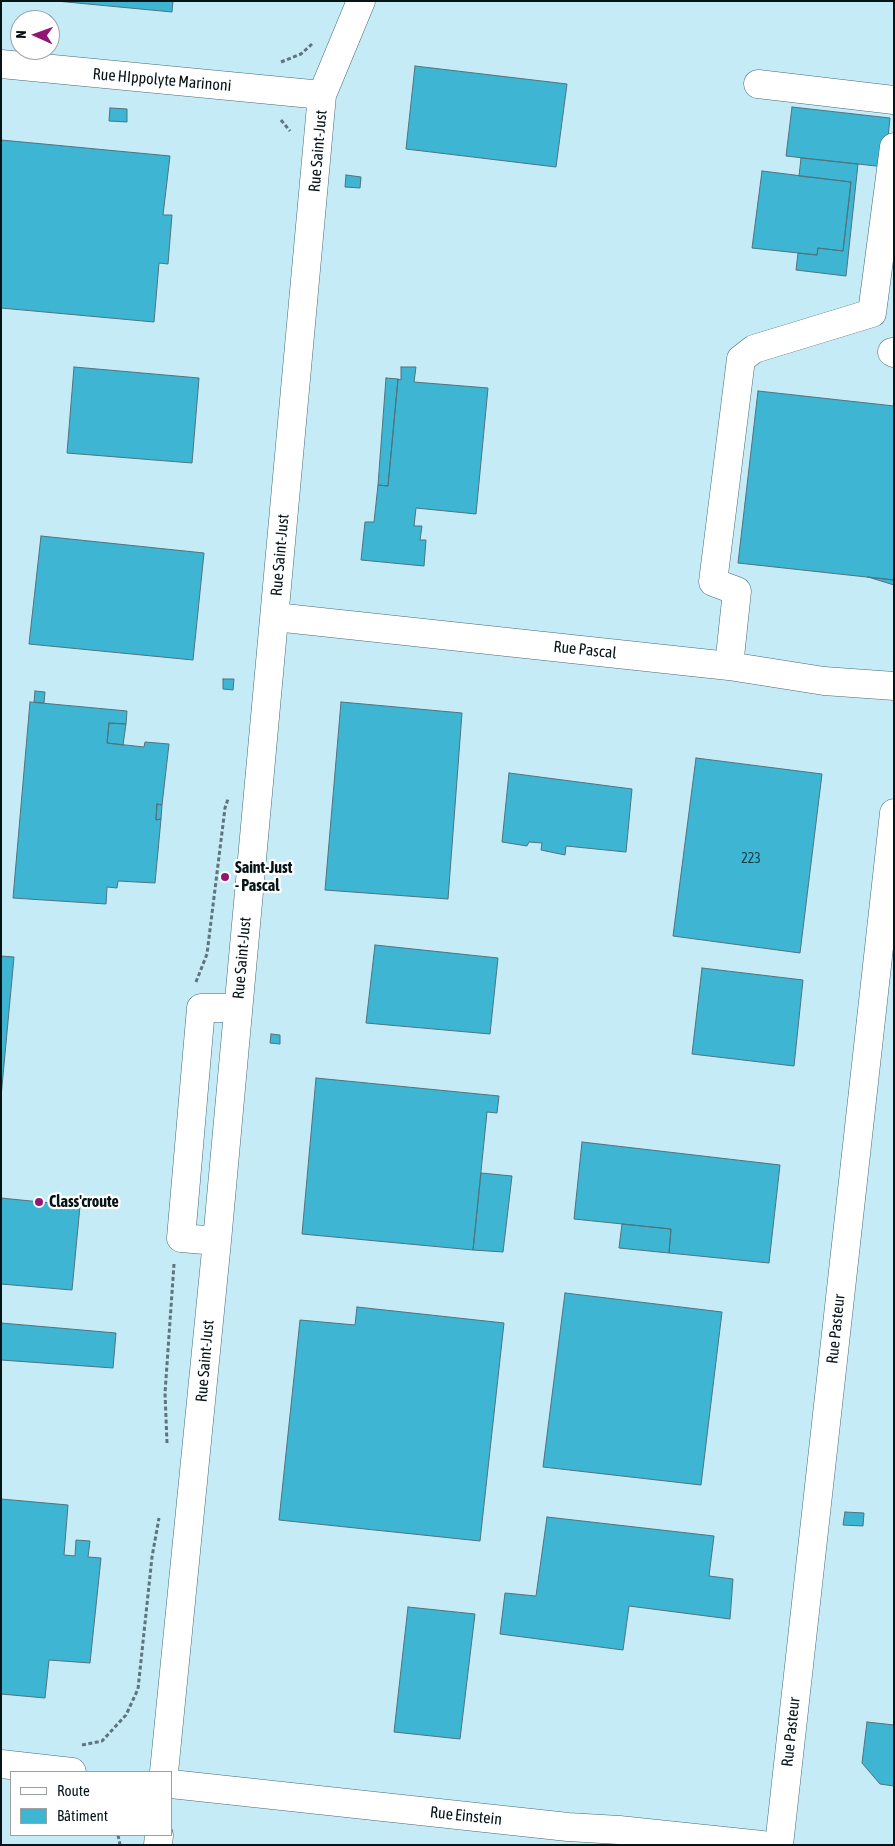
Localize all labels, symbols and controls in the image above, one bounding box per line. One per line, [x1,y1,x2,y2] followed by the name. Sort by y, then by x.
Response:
[10,10,60,60] north arrow
[13,30,29,39] text: N
[92,64,232,96] street label: Rue HIppolyte Marinoni
[305,109,331,193] street label: Rue Saint-Just
[267,513,293,597] street label: Rue Saint-Just
[552,637,618,663] street label: Rue Pascal
[741,851,761,867] house number: 223
[235,858,292,896] place label: Saint-Just - Pascal
[219,871,231,883] marker: Saint-Just - Pascal
[229,916,255,1000] street label: Rue Saint-Just
[49,1192,119,1212] place label: Class'croute
[33,1196,45,1208] marker: Class'croute
[823,1293,849,1365] street label: Rue Pasteur
[192,1319,218,1403] street label: Rue Saint-Just
[778,1696,804,1768] street label: Rue Pasteur
[10,1771,172,1836] legend
[57,1782,90,1799] text: Route
[429,1803,503,1829] street label: Rue Einstein
[57,1807,108,1824] text: Bâtiment

